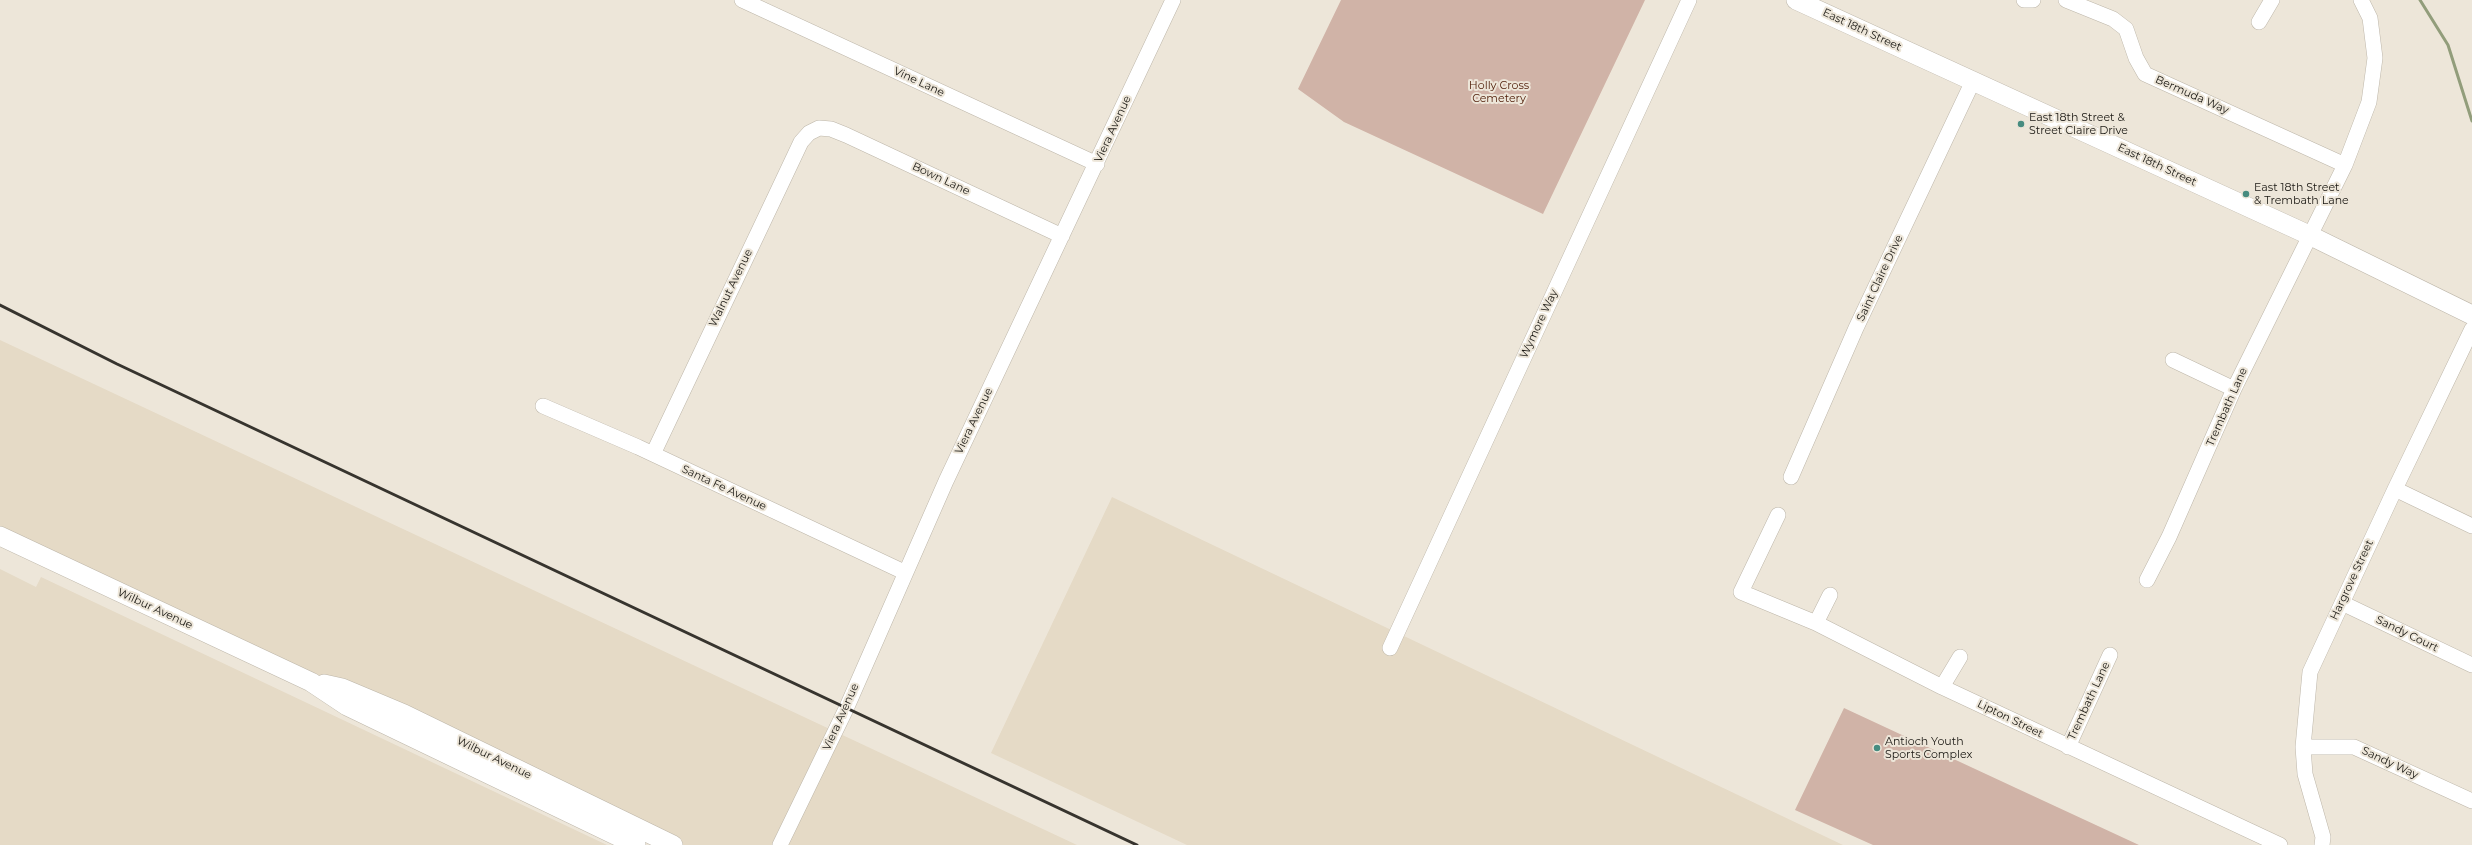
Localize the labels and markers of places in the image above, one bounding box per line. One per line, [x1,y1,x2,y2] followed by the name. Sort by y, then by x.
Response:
[2029,111,2128,137] place label: East 18th Street & Street Claire Drive
[2016,119,2026,129] marker: East 18th Street & Street Claire Drive
[2254,181,2349,207] place label: East 18th Street & Trembath Lane
[2241,189,2251,199] marker: East 18th Street & Trembath Lane
[1885,735,1972,761] place label: Antioch Youth Sports Complex
[1872,743,1882,753] marker: Antioch Youth Sports Complex

